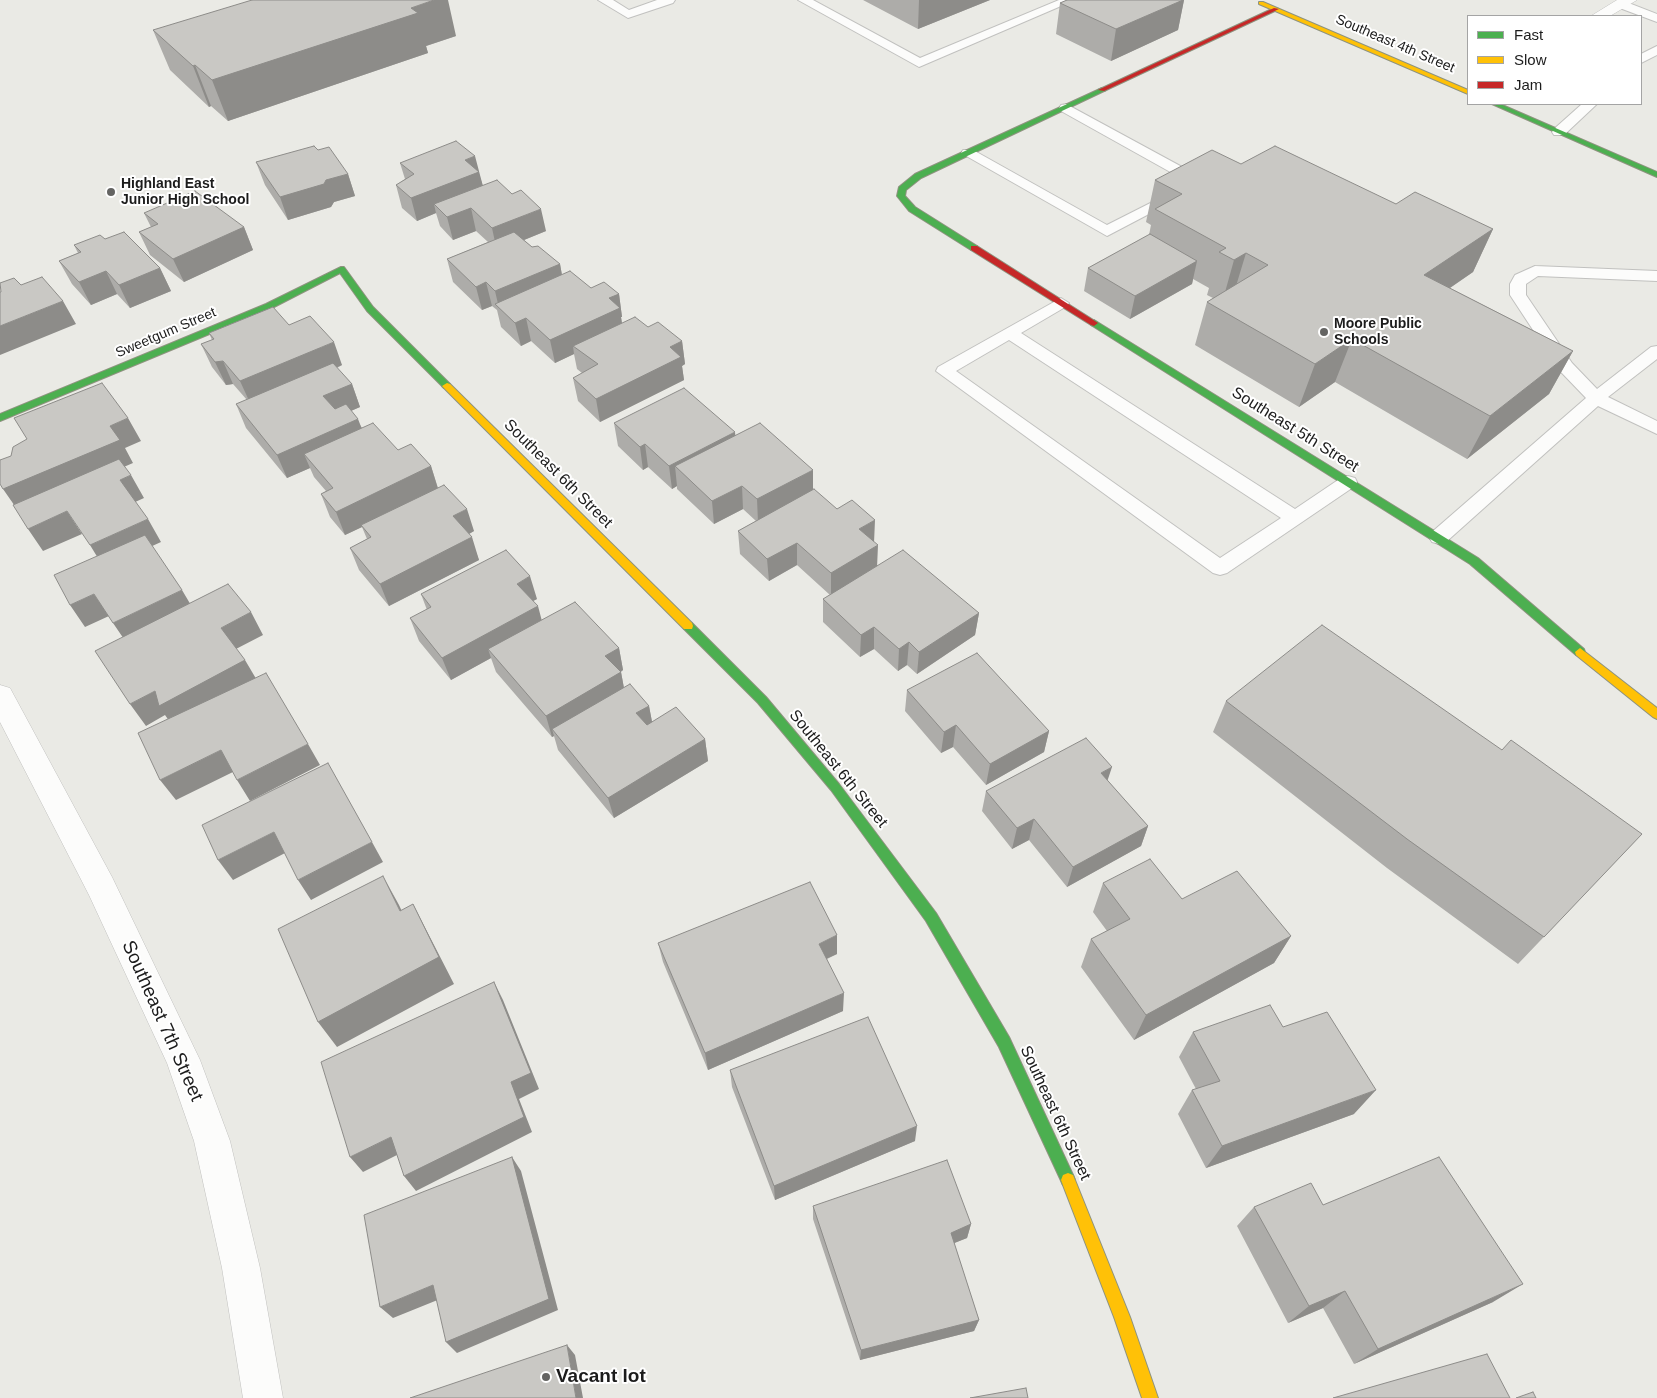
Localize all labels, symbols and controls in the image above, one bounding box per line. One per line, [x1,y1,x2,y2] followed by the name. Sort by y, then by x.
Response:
[1333,11,1457,77] street label: Southeast 4th Street
[1467,15,1642,105] legend
[1514,26,1543,43] text: Fast
[1514,51,1547,68] text: Slow
[1514,76,1542,93] text: Jam
[121,176,249,208] place label: Highland East Junior High School
[105,186,117,198] marker: Highland East Junior High School
[113,304,219,362] street label: Sweetgum Street
[1334,316,1422,348] place label: Moore Public Schools
[1318,326,1330,338] marker: Moore Public Schools
[1228,383,1362,477] street label: Southeast 5th Street
[500,416,616,532] street label: Southeast 6th Street
[785,706,891,832] street label: Southeast 6th Street
[116,937,208,1105] street label: Southeast 7th Street
[1015,1043,1095,1183] street label: Southeast 6th Street
[556,1366,646,1388] place label: Vacant lot
[540,1371,552,1383] marker: Vacant lot

